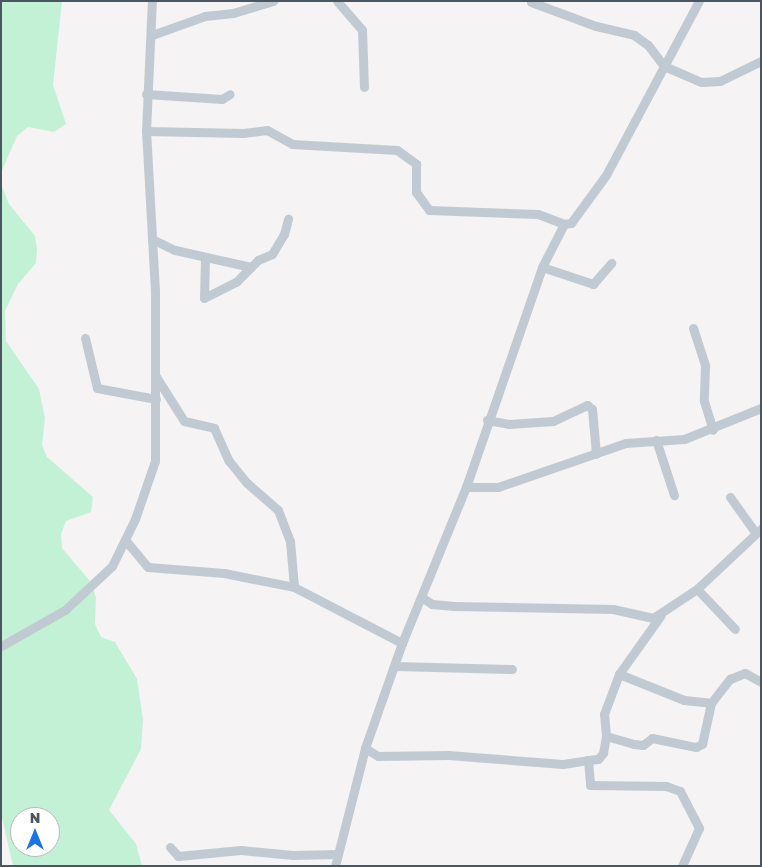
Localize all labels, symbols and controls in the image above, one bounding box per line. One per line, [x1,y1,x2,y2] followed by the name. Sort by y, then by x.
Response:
[10,807,60,857] north arrow
[30,809,40,826] text: N

